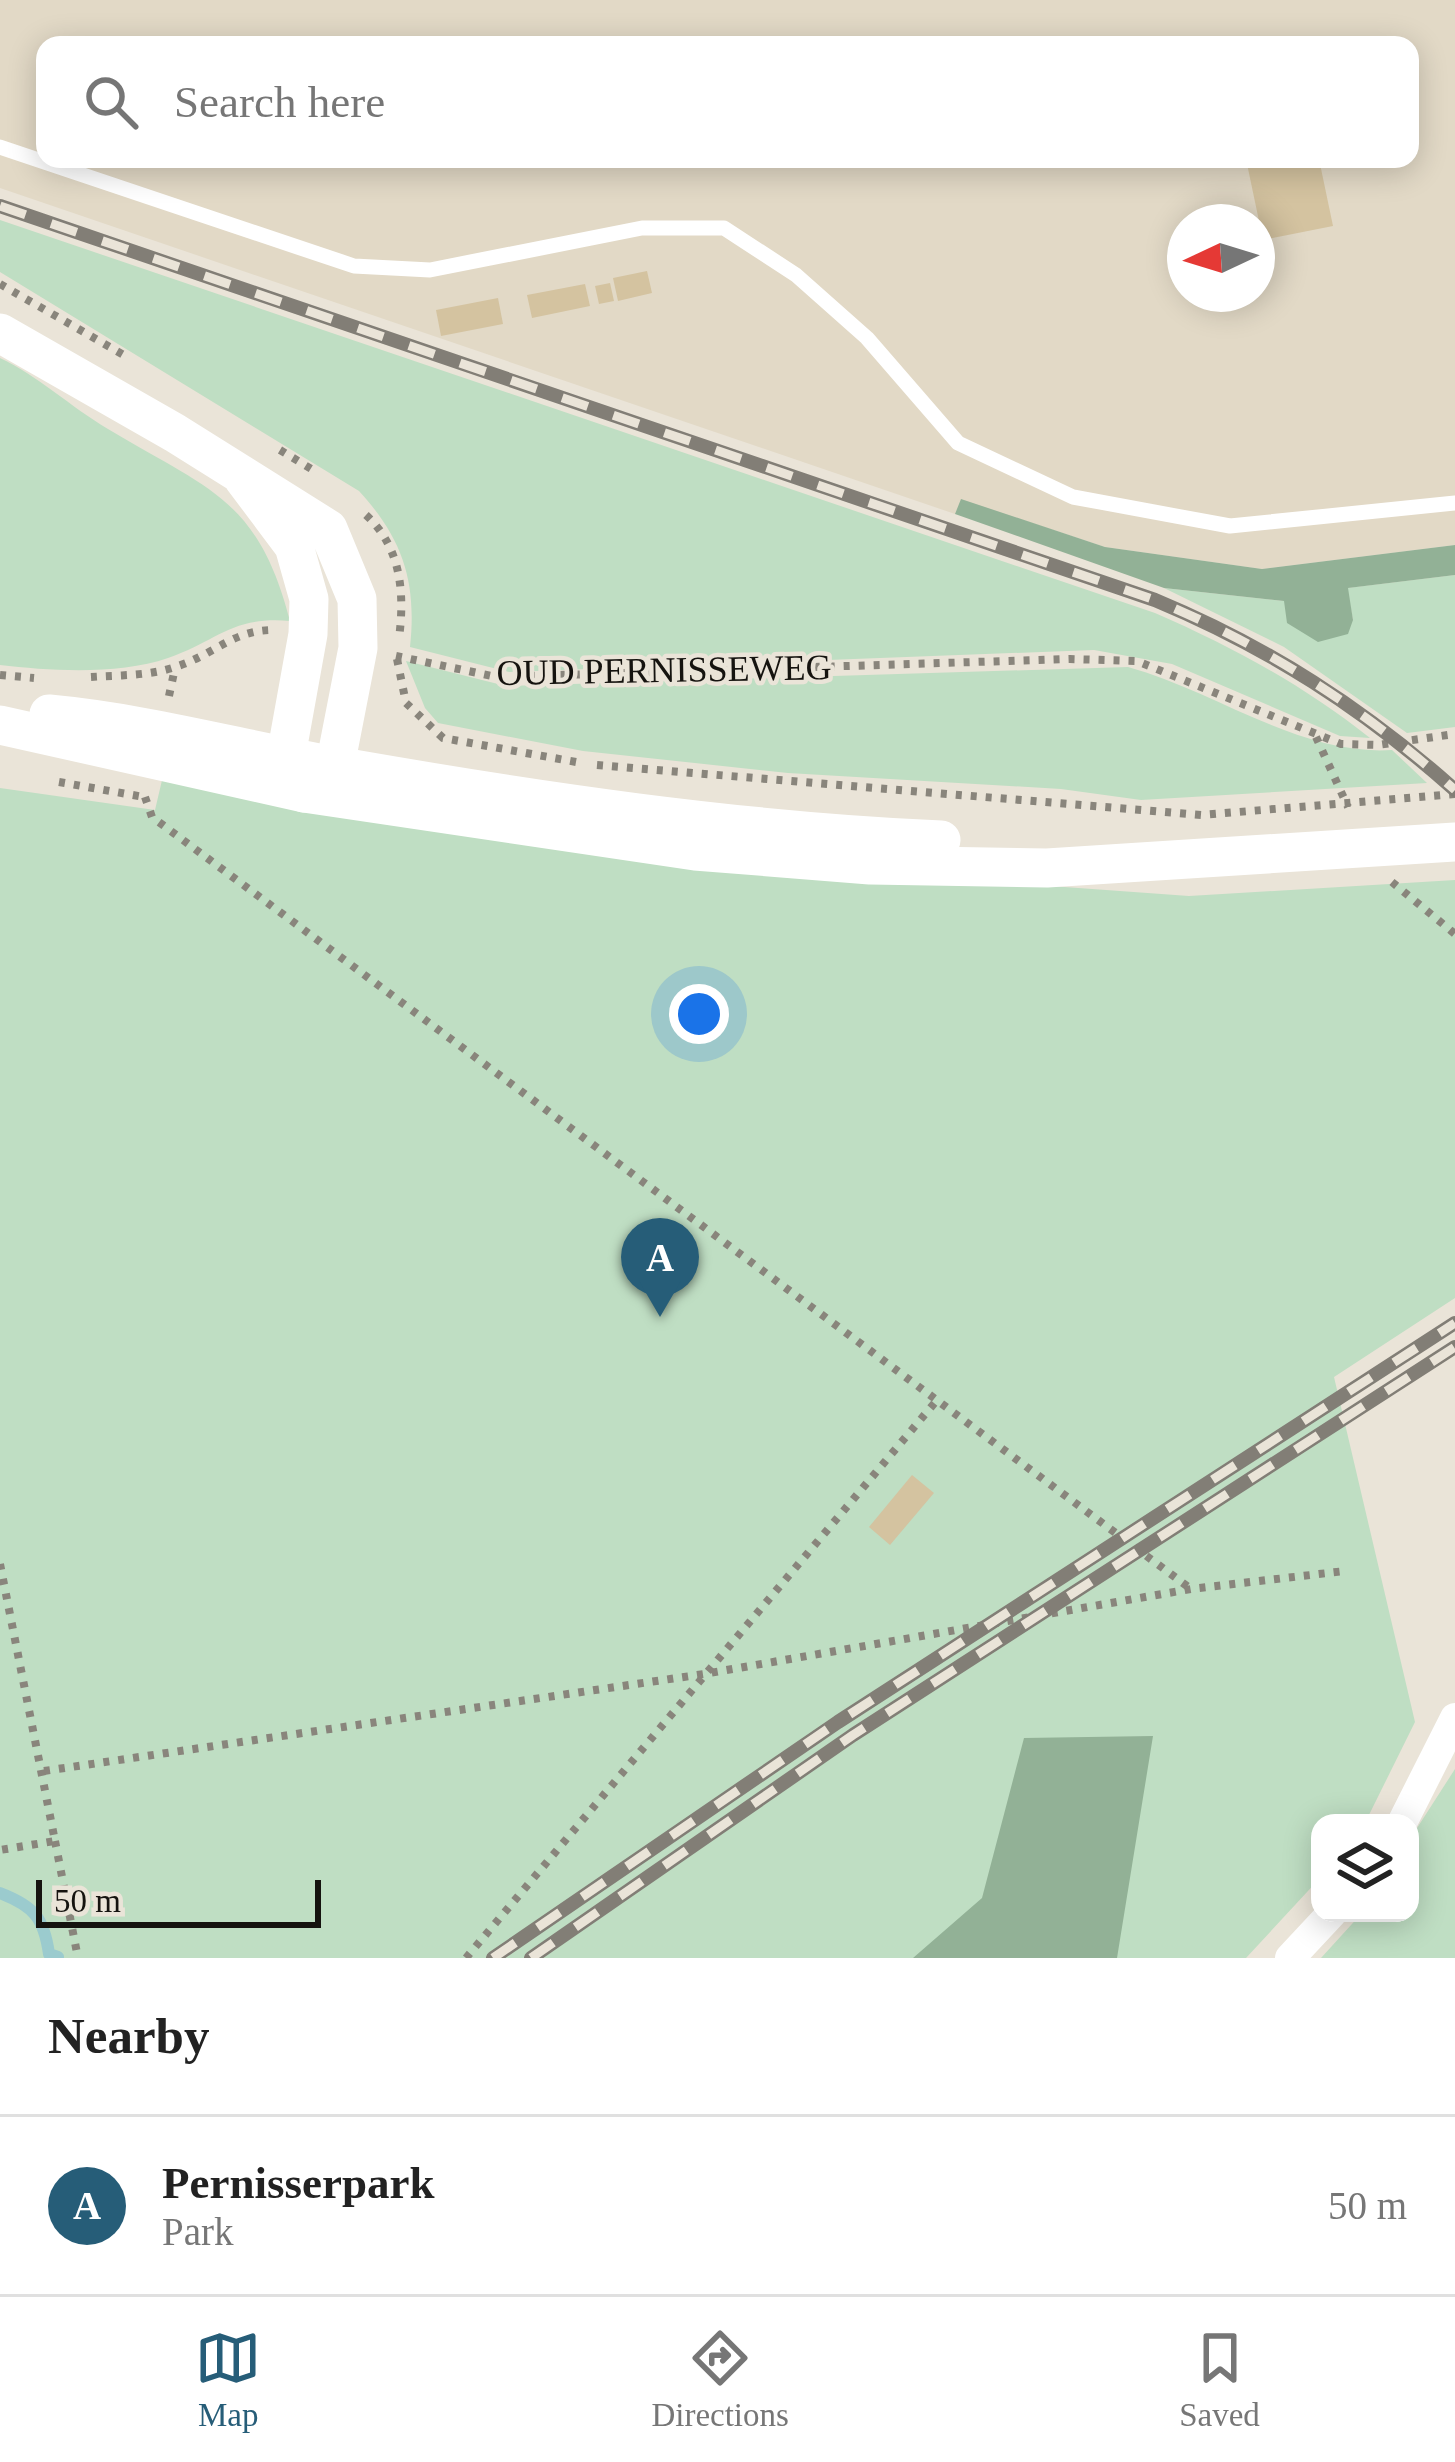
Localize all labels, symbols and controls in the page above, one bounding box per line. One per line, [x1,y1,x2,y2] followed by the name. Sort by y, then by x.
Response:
[36,36,1419,168] search box
[78,69,144,135] icon: search
[174,77,385,127] text: Search here
[1167,204,1275,312] north arrow
[496,647,832,693] street label: OUD PERNISSEWEG
[669,984,729,1044] your location
[621,1218,699,1317] pin: A
[1311,1814,1419,1922] map controls
[1311,1814,1419,1922] button: layers
[36,1874,321,1927] scale bar
[54,1883,121,1919] text: 50 m
[48,2008,209,2064] text: Nearby
[162,2158,434,2208] text: Pernisserpark
[73,2184,101,2227] text: A
[1328,2184,1407,2227] text: 50 m
[162,2210,234,2253] text: Park
[195,2325,261,2434] tab: Map
[651,2325,789,2434] tab: Directions
[1179,2325,1260,2434] tab: Saved

